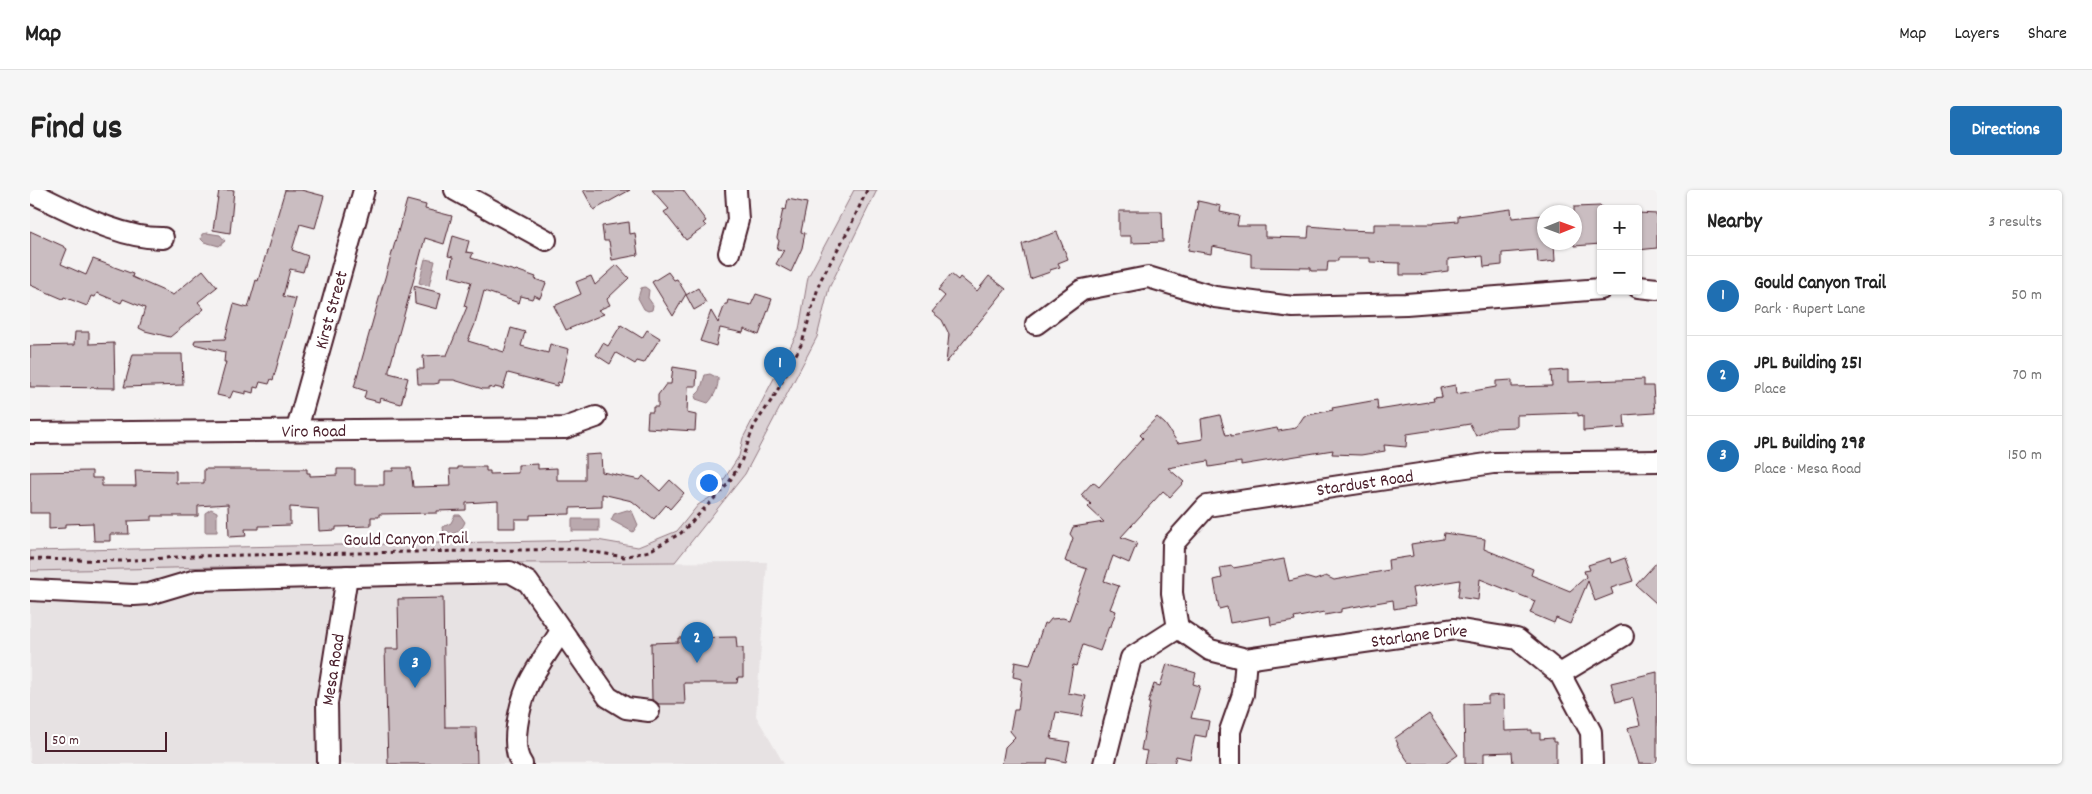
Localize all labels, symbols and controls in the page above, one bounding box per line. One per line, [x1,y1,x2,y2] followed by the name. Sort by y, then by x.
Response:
[25,18,61,52] text: Map
[1899,22,1926,47] text: Map
[1954,22,2000,47] text: Layers
[2028,22,2067,47] text: Share
[30,105,122,155] text: Find us
[1950,106,2062,155] button: Directions
[1537,205,1582,250] north arrow
[1597,205,1642,295] map controls
[1597,205,1642,250] button: +
[1707,208,1762,238] text: Nearby
[1988,211,2042,234] text: 3 results
[1597,250,1642,295] button: −
[310,268,356,352] street label: Kirst Street
[1754,271,1886,298] text: Gould Canyon Trail
[1721,284,1725,307] text: 1
[2011,284,2042,307] text: 50 m
[1754,298,1865,321] text: Park · Rupert Lane
[764,347,796,388] pin: 1
[1754,351,1862,378] text: JPL Building 251
[1720,364,1727,387] text: 2
[2012,364,2042,387] text: 70 m
[1754,378,1786,401] text: Place
[282,420,346,446] street label: Viro Road
[1754,431,1865,458] text: JPL Building 298
[1719,444,1727,467] text: 3
[2008,444,2042,467] text: 150 m
[1754,458,1861,481] text: Place · Mesa Road
[1315,465,1415,504] street label: Stardust Road
[696,470,722,496] your location
[343,527,469,554] street label: Gould Canyon Trail
[1370,619,1469,656] street label: Starlane Drive
[681,622,713,663] pin: 2
[317,632,353,707] street label: Mesa Road
[399,647,431,688] pin: 3
[45,729,168,752] scale bar
[52,731,79,751] text: 50 m

